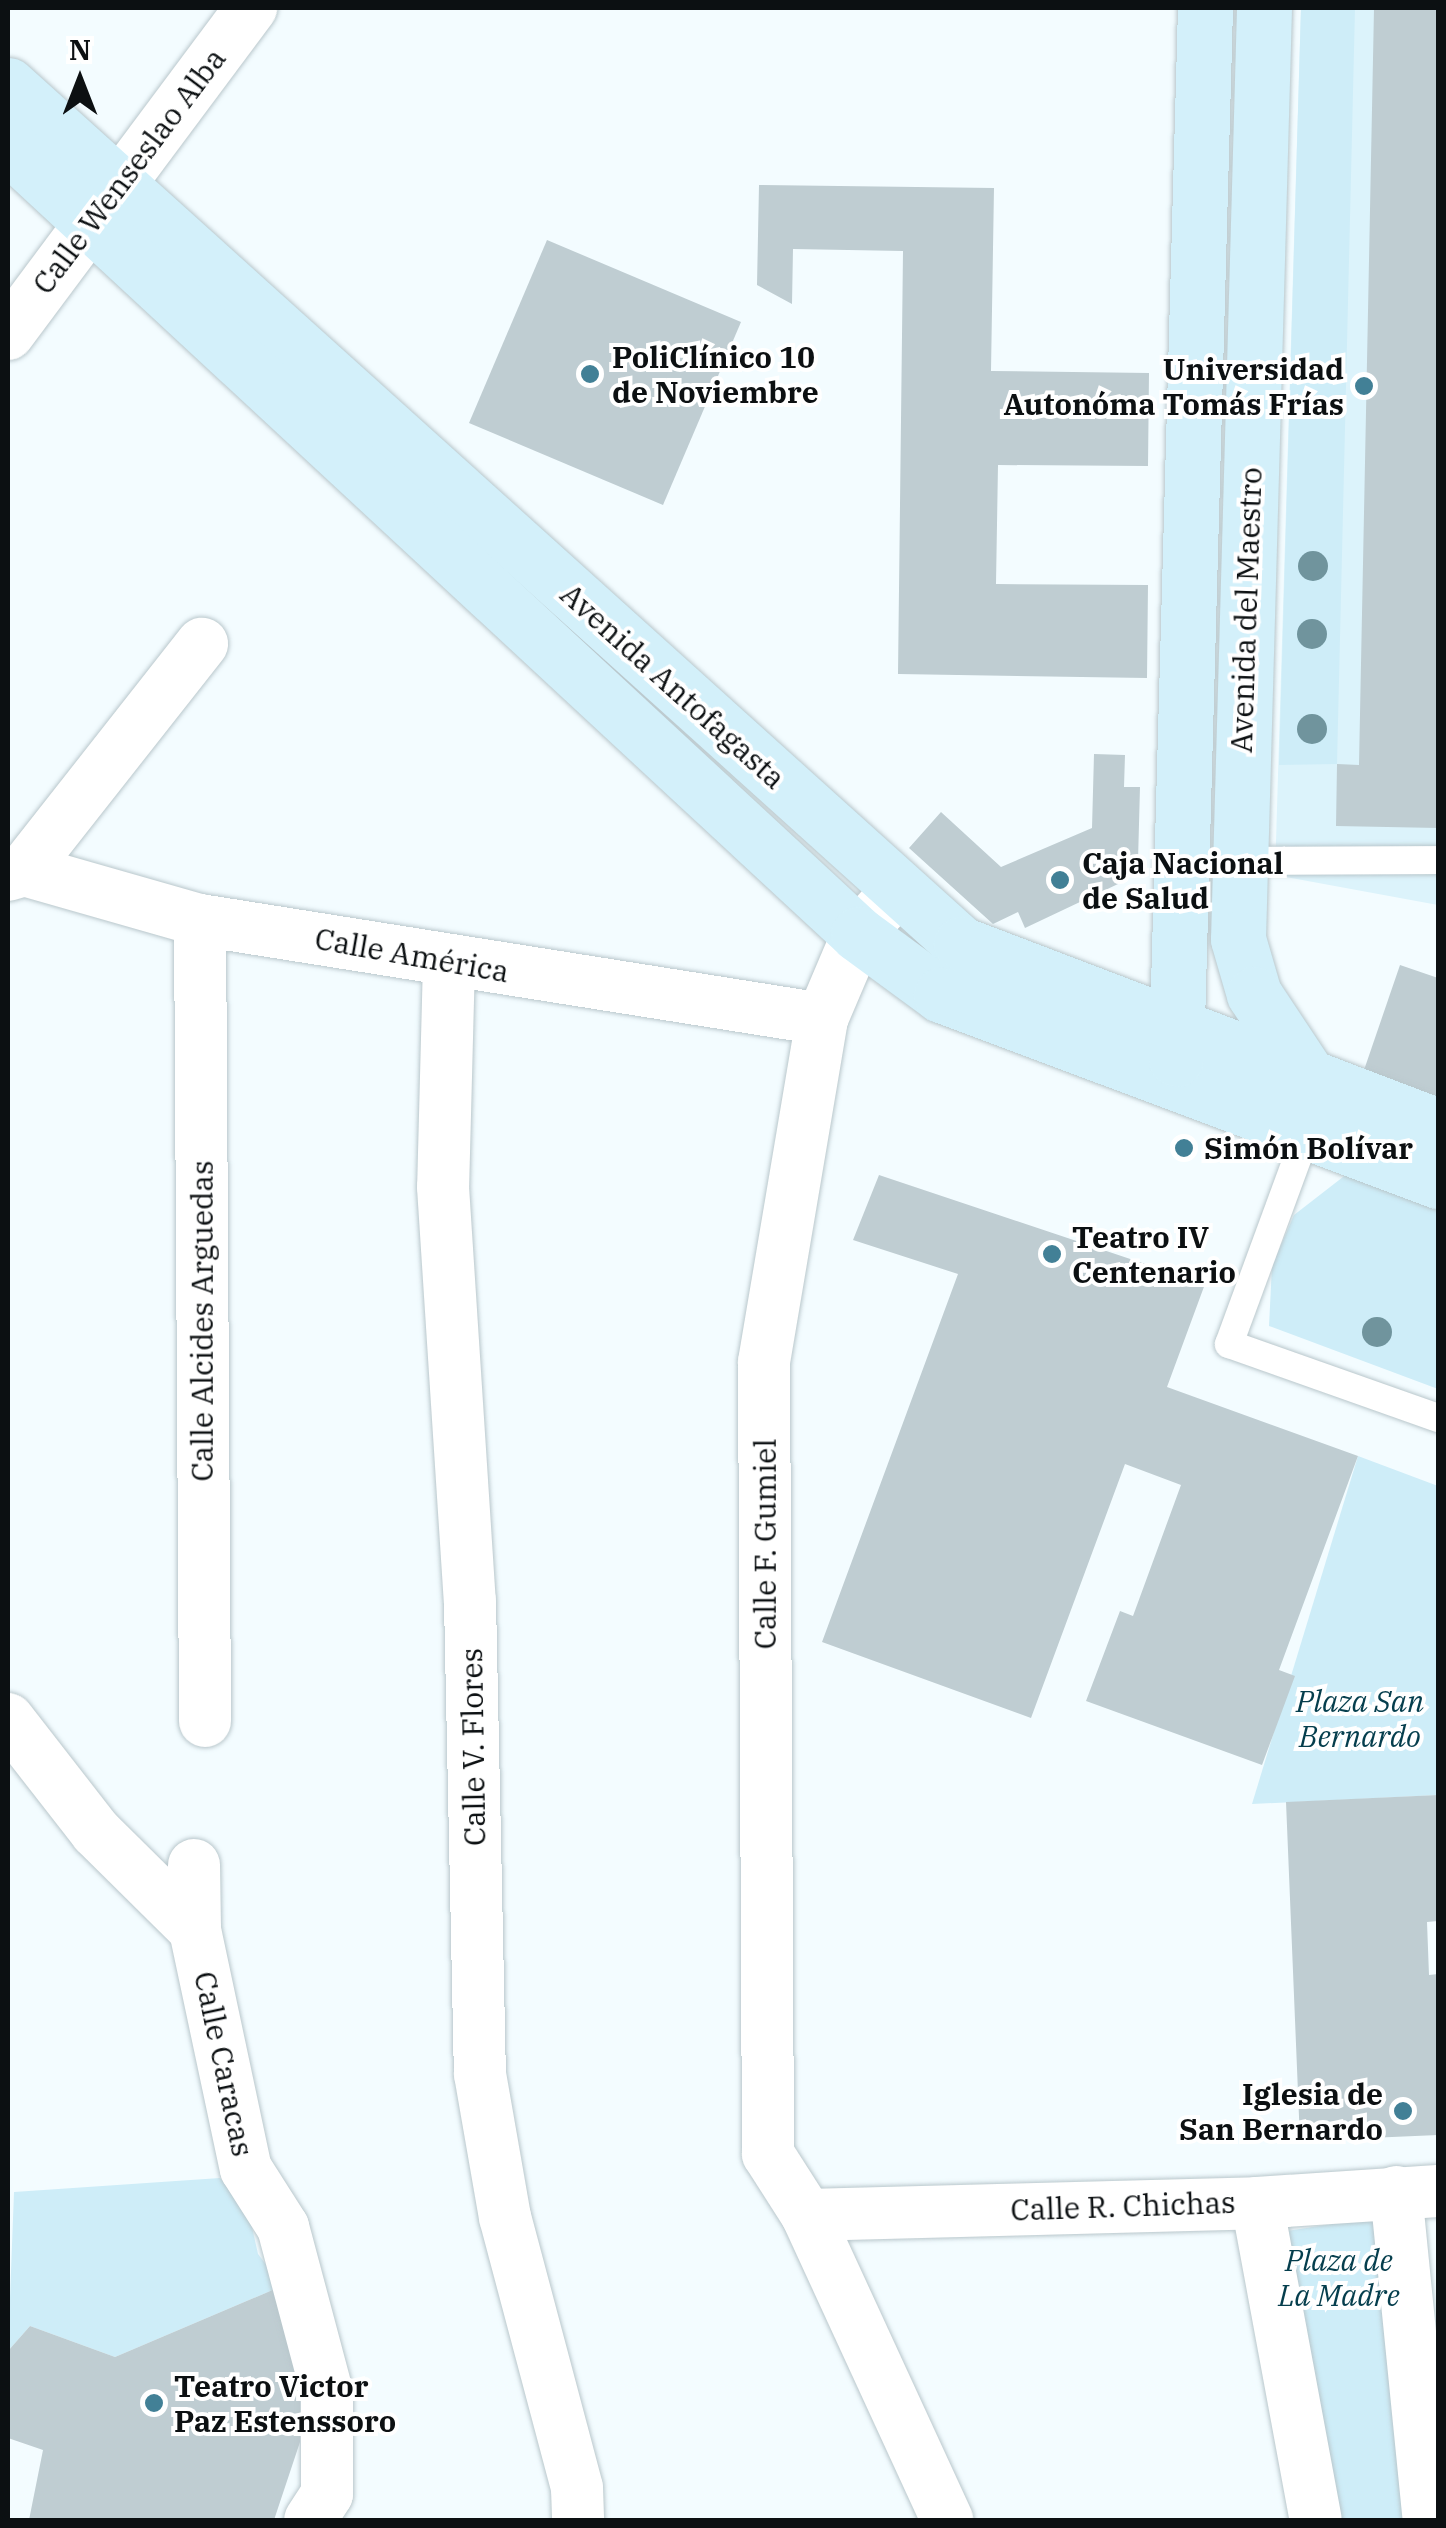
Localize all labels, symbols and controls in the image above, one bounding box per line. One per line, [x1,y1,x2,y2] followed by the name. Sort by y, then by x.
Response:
[30,30,130,130] north arrow
[69,31,91,68] text: N
[25,41,233,301] street label: Calle Wenseslao Alba
[612,339,819,410] place label: PoliClínico 10 de Noviembre
[1004,351,1344,422] place label: Universidad Autonóma Tomás Frías
[577,361,603,387] marker: PoliClínico 10 de Noviembre
[1353,375,1375,397] marker: Universidad Autonóma Tomás Frías
[1223,466,1269,754] street label: Avenida del Maestro
[553,576,793,796] street label: Avenida Antofagasta
[1082,845,1283,916] place label: Caja Nacional de Salud
[1047,867,1073,893] marker: Caja Nacional de Salud
[312,920,512,990] street label: Calle América
[1204,1130,1413,1166] place label: Simón Bolívar
[1173,1137,1195,1159] marker: Simón Bolívar
[184,1160,220,1482] street label: Calle Alcides Arguedas
[1072,1219,1236,1290] place label: Teatro IV Centenario
[1041,1243,1063,1265] marker: Teatro IV Centenario
[747,1439,783,1649] street label: Calle F. Gumiel
[453,1648,493,1846] street label: Calle V. Flores
[1296,1683,1424,1754] park label: Plaza San Bernardo
[187,1968,261,2160] street label: Calle Caracas
[1179,2076,1383,2146] place label: Iglesia de San Bernardo
[1392,2100,1414,2122] marker: Iglesia de San Bernardo
[1010,2184,1236,2228] street label: Calle R. Chichas
[1278,2242,1400,2312] park label: Plaza de La Madre
[174,2368,396,2438] place label: Teatro Victor Paz Estenssoro
[143,2392,165,2414] marker: Teatro Victor Paz Estenssoro

